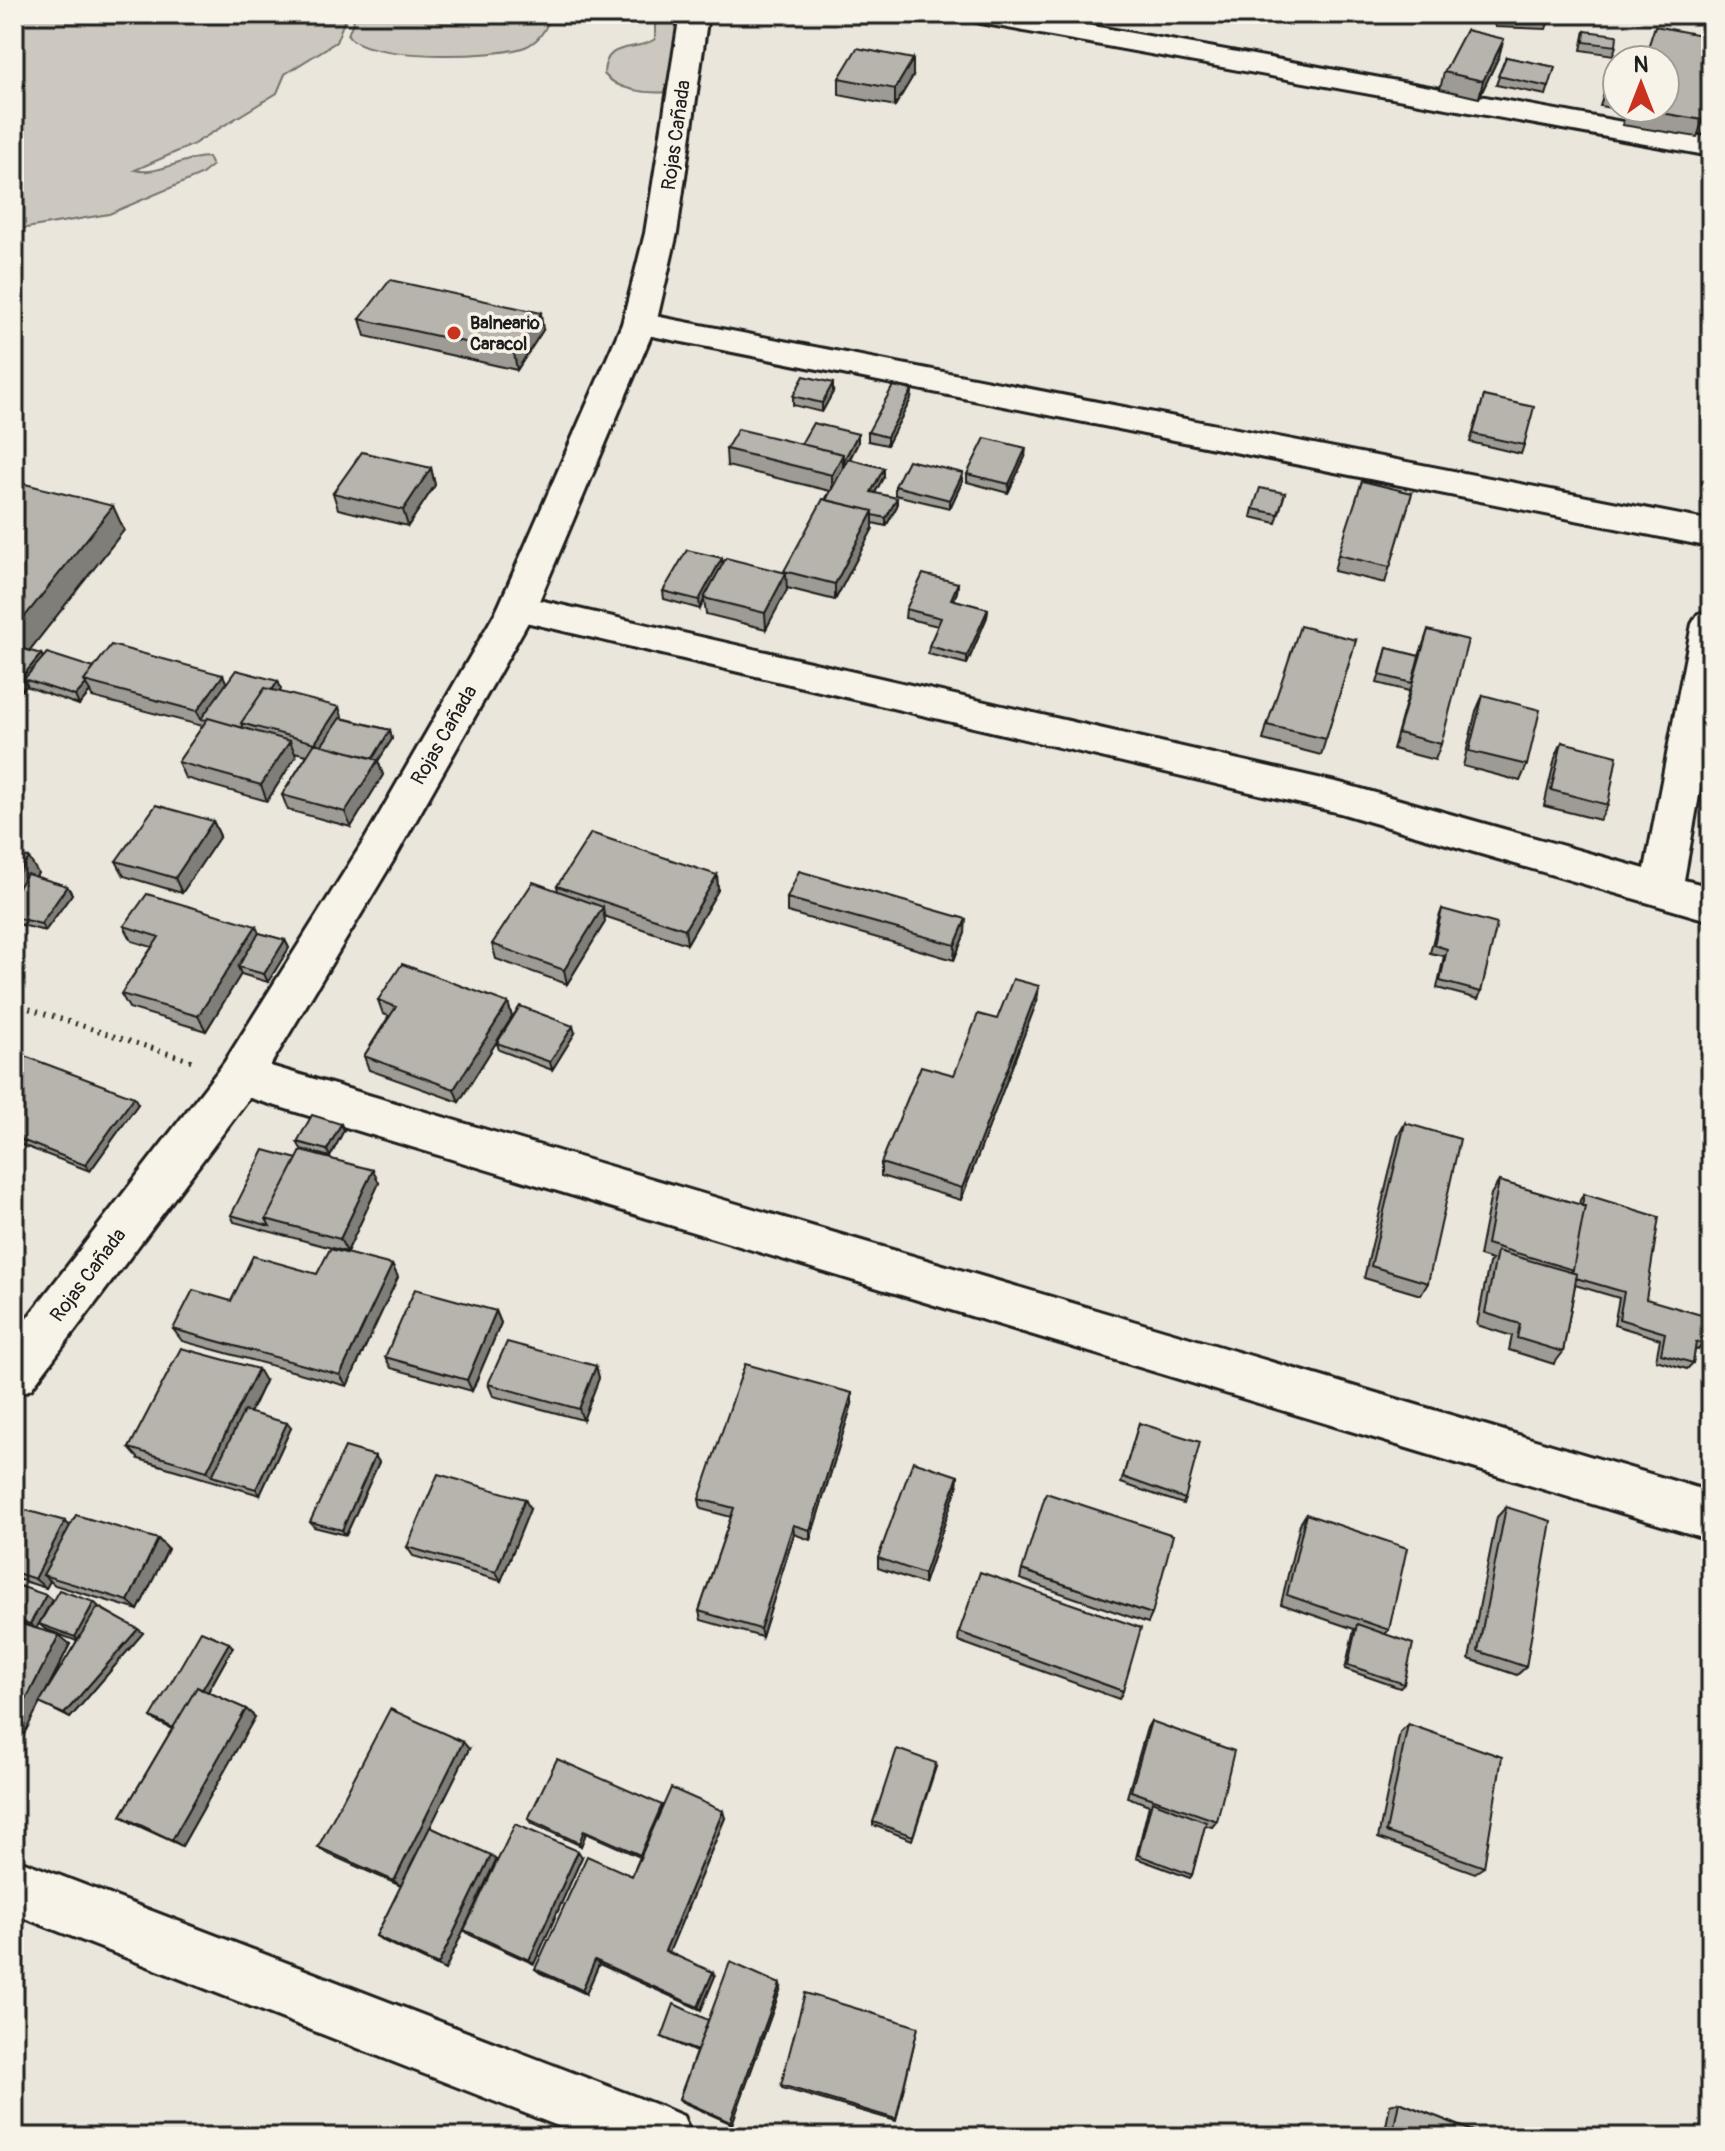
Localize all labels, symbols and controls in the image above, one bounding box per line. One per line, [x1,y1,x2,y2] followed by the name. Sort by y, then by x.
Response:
[1601,44,1681,124] north arrow
[1634,51,1649,79] text: N
[656,78,696,192] street label: Rojas Cañada
[470,312,540,356] place label: Balneario Caracol
[445,324,463,342] marker: Balneario Caracol
[405,681,483,789] street label: Rojas Cañada
[45,1223,131,1327] street label: Rojas Cañada

